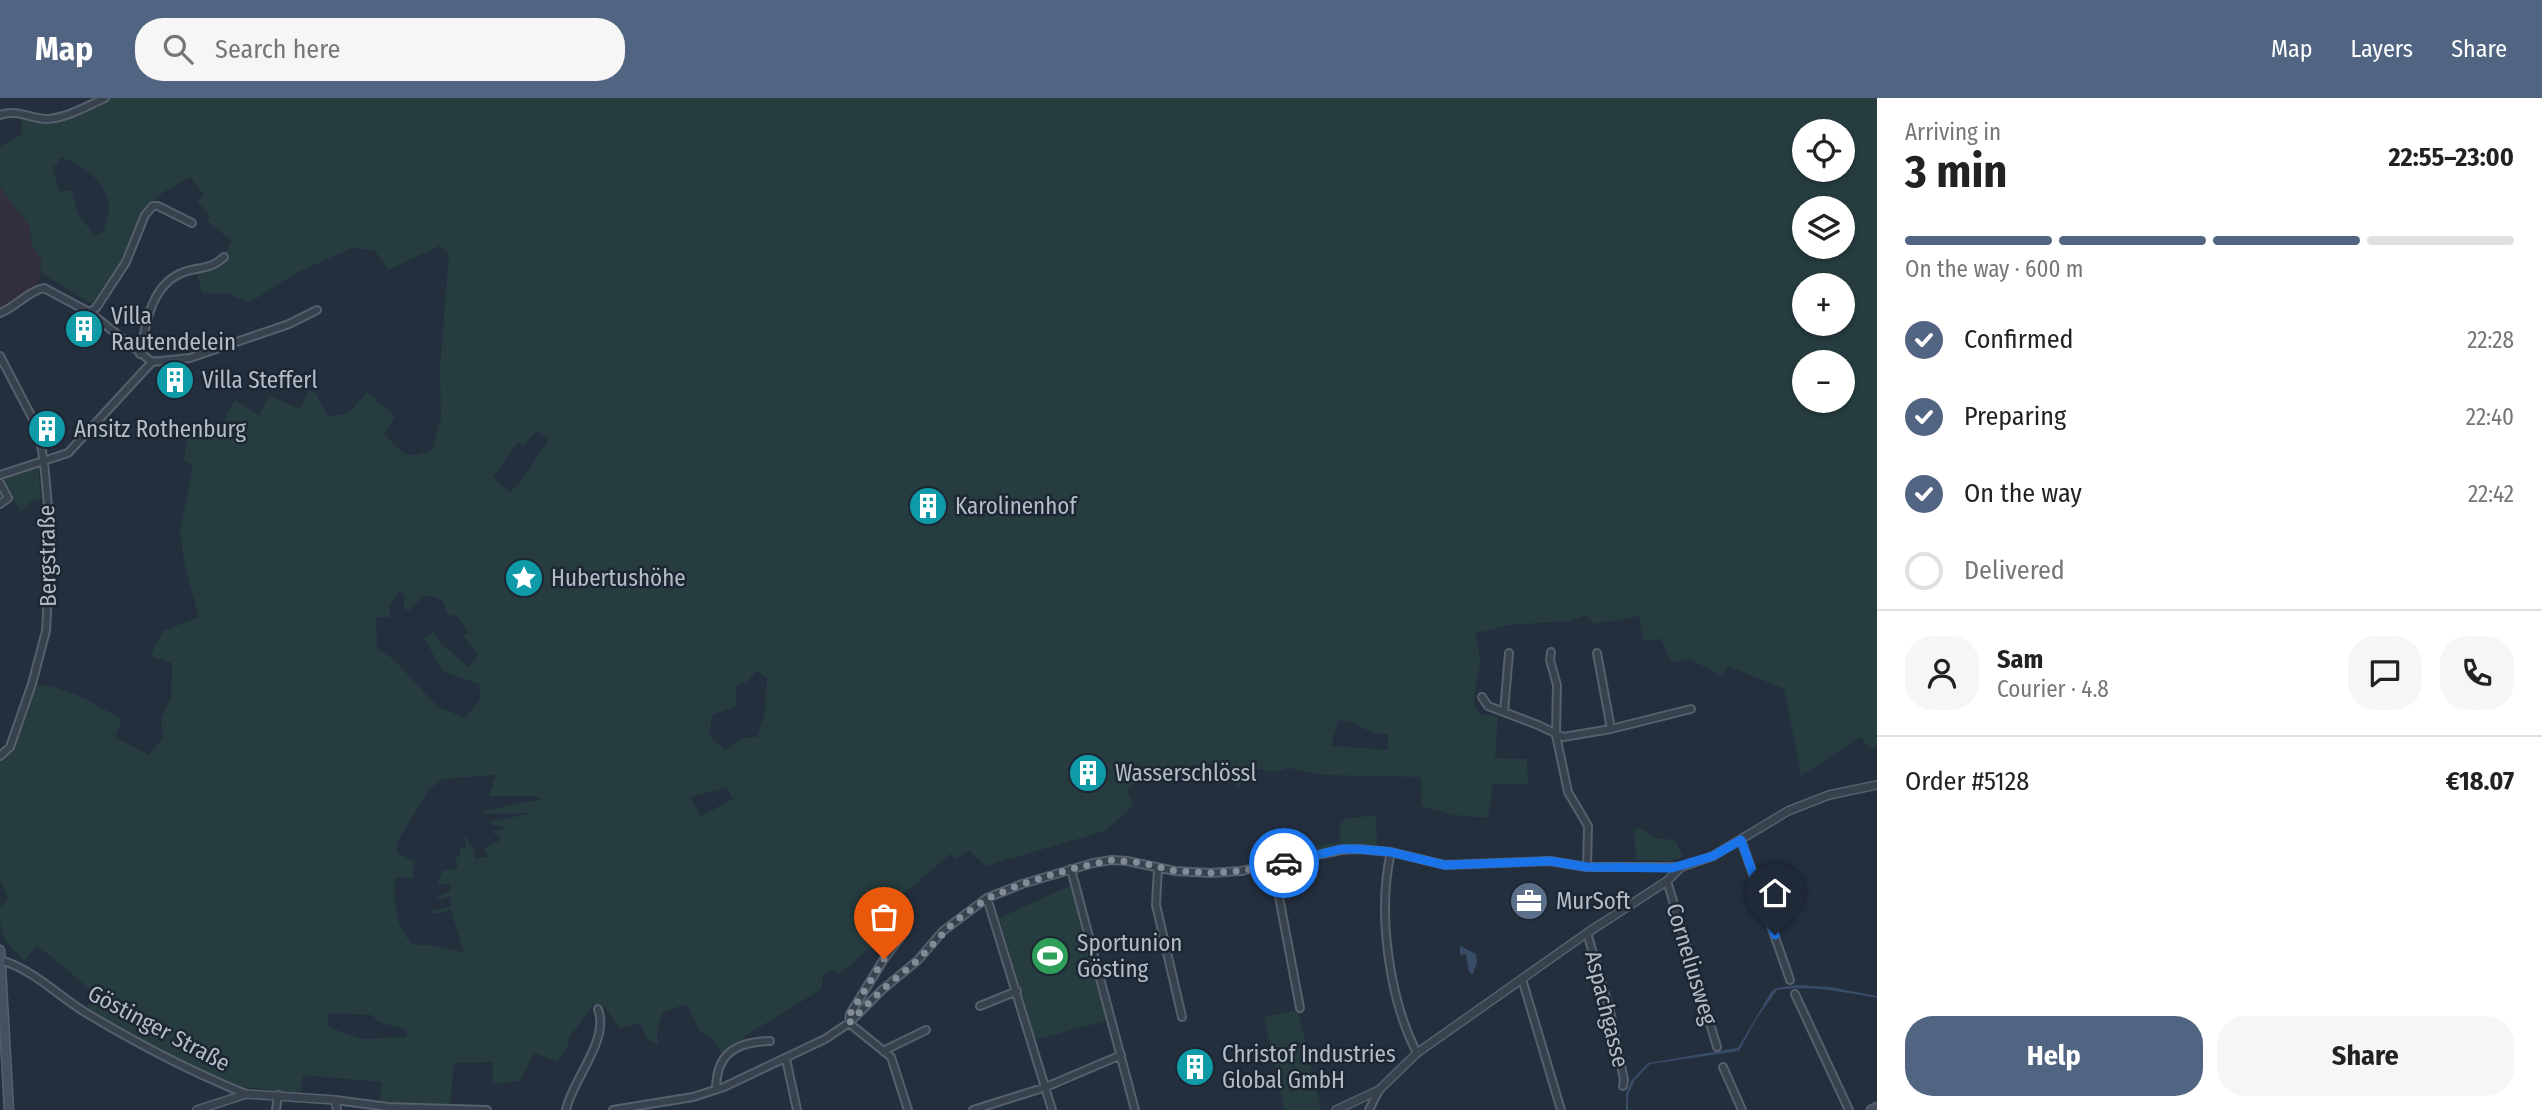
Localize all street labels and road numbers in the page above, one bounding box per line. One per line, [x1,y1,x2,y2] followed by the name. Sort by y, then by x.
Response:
[32,505,62,607] street label: Bergstraße
[1660,900,1724,1028] street label: Corneliusweg
[1579,948,1635,1070] street label: Aspachgasse
[83,979,235,1077] street label: Göstinger Straße

